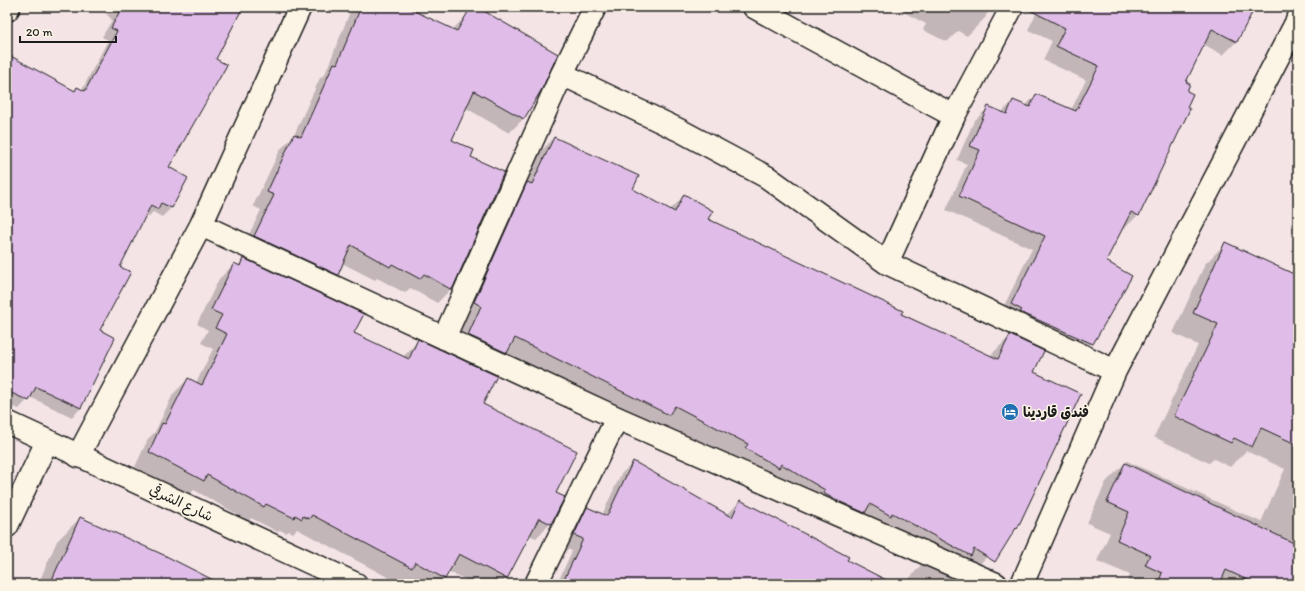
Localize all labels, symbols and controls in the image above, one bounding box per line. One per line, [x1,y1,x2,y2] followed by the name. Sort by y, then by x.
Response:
[20,18,116,44] scale bar
[26,25,53,39] text: 20 m
[1000,402,1020,422] hotel icon: فندق قاردينا
[1023,404,1089,421] place label: فندق قاردينا
[146,481,216,527] street label: شارع الشرقي

